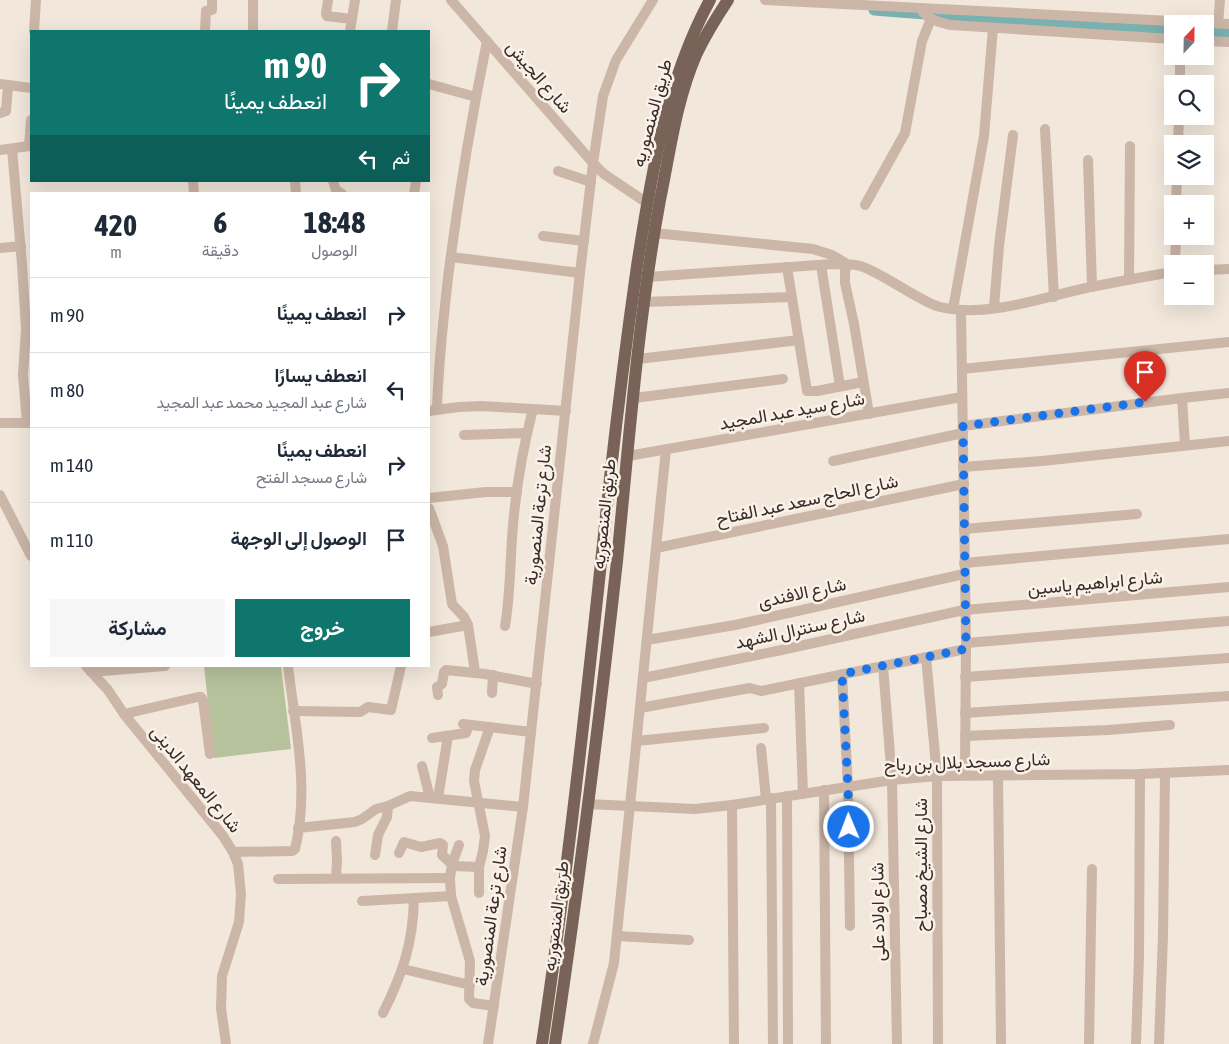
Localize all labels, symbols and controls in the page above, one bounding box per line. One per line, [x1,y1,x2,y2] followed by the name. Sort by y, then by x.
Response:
[1164,15,1214,65] north arrow
[1164,15,1214,305] map controls
[501,36,577,118] street label: شارع الجيش
[264,45,327,85] text: 90 m
[345,50,410,115] icon: right
[627,57,677,169] street label: طريق المنصوريه
[1164,75,1214,125] button: search
[224,88,327,114] text: انعطف يمينًا
[1164,135,1214,185] button: layers
[354,145,382,173] icon: left
[392,146,410,168] text: ثم
[1164,195,1214,245] button: +
[213,205,227,239] text: 6
[304,205,365,239] text: 18:48
[95,208,137,242] text: 420
[202,241,239,259] text: دقيقة
[311,241,357,259] text: الوصول
[110,243,122,261] text: m
[1164,255,1214,305] button: −
[382,301,410,329] icon: right
[277,302,367,324] text: انعطف يمينًا
[50,304,84,326] text: 90 m
[1124,351,1166,402] pin
[1131,358,1159,386] icon: arrive
[274,364,367,386] text: انعطف يسارًا
[382,376,410,404] icon: left
[50,379,84,401] text: 80 m
[718,387,867,436] street label: شارع سيد عبد المجيد
[157,393,367,411] text: شارع عبد المجيد محمد عبد المجيد
[277,439,367,461] text: انعطف يمينًا
[520,444,557,587] street label: شارع ترعة المنصورية
[382,451,410,479] icon: right
[50,454,93,476] text: 140 m
[587,458,621,570] street label: طريق المنصوريه
[256,468,367,486] text: شارع مسجد الفتح
[714,470,900,531] street label: شارع الحاج سعد عبد الفتاح
[382,526,410,554] icon: arrive
[230,527,367,549] text: الوصول إلى الوجهة
[50,529,93,551] text: 110 m
[1026,566,1164,601] street label: شارع ابراهيم ياسين
[756,573,848,614] street label: شارع الافندى
[50,599,225,657] button: مشاركة
[235,599,410,657] button: خروج
[733,604,867,654] street label: شارع سنترال الشهد
[145,721,246,838] street label: شارع المعهد الدينى
[883,748,1051,777] street label: شارع مسجد بلال بن رباح
[910,798,933,932] street label: شارع الشيخ مصباح
[822,800,874,852] position arrow
[470,845,513,988] street label: شارع ترعة المنصورية
[538,860,574,972] street label: طريق المنصوريه
[866,862,891,962] street label: شارع اولاد على

